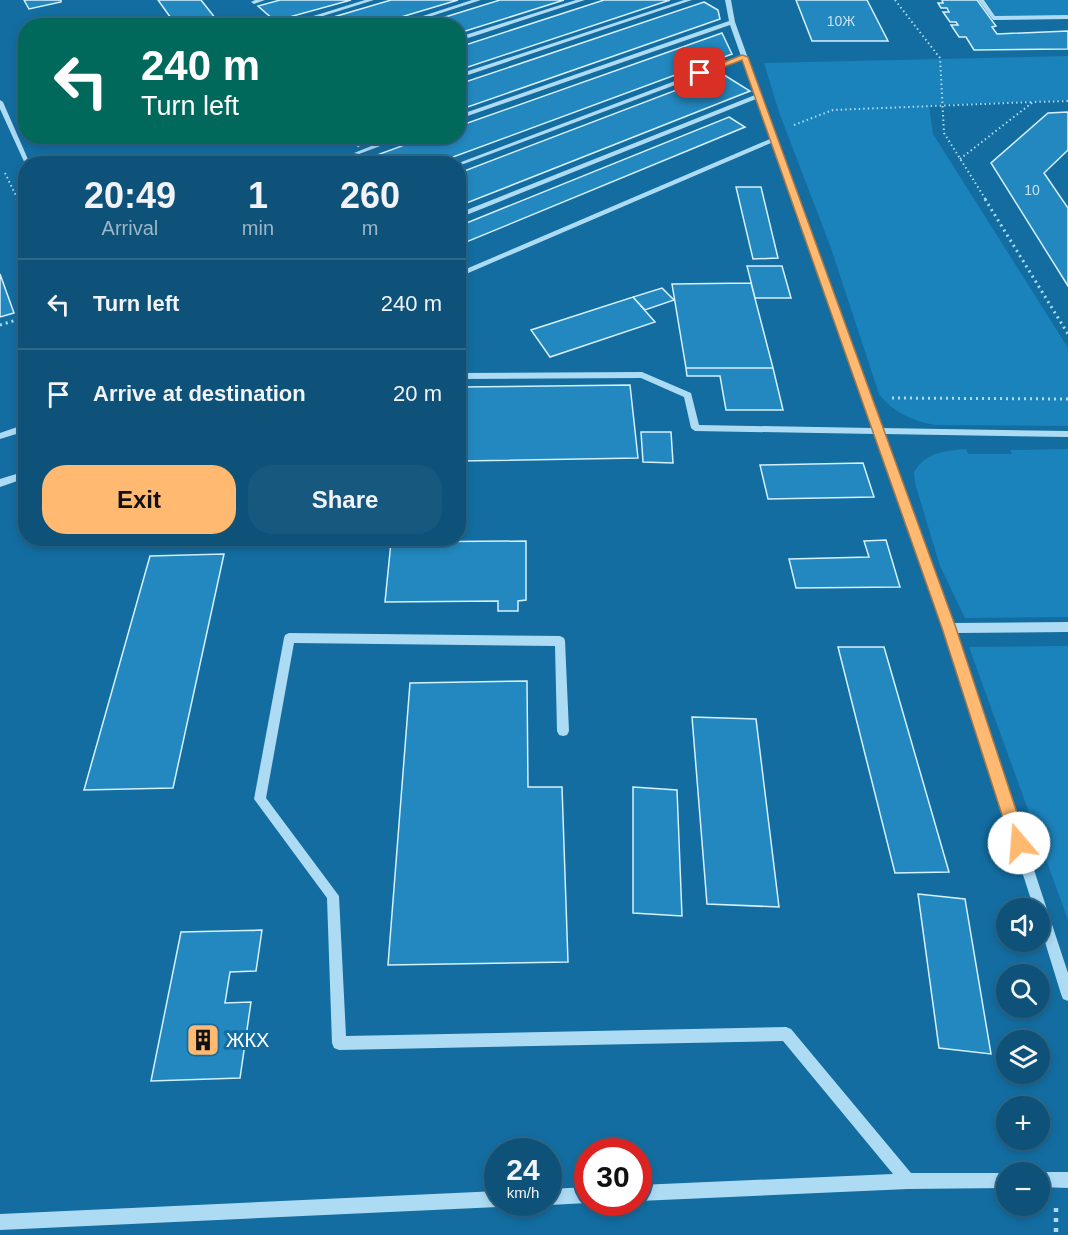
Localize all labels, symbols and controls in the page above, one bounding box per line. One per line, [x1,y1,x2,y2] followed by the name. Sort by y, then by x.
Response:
[827,13,855,29] house number: 10Ж
[42,42,120,120] icon: left
[141,42,260,89] text: 240 m
[674,47,725,98] pin
[683,56,716,89] icon: arrive
[141,91,239,121] text: Turn left
[84,175,176,216] text: 20:49
[248,175,268,216] text: 1
[340,175,400,216] text: 260
[1024,182,1040,198] house number: 10
[102,217,158,239] text: Arrival
[242,217,274,239] text: min
[362,217,378,239] text: m
[42,288,75,321] icon: left
[93,291,179,316] text: Turn left
[381,291,442,316] text: 240 m
[42,378,75,411] icon: arrive
[93,381,306,406] text: Arrive at destination
[393,381,442,406] text: 20 m
[42,465,236,534] button: Exit
[248,465,442,534] button: Share
[987,811,1051,875] position arrow
[996,898,1050,1216] map controls
[996,898,1050,952] button: sound
[996,964,1050,1018] button: search
[185,1022,221,1058] building icon: ЖКХ
[226,1029,269,1051] place label: ЖКХ
[996,1030,1050,1084] button: layers
[996,1096,1050,1150] button: +
[574,1138,652,1216] speed limit sign: 30
[506,1153,540,1186] text: 24
[996,1162,1050,1216] button: −
[507,1184,539,1201] text: km/h

